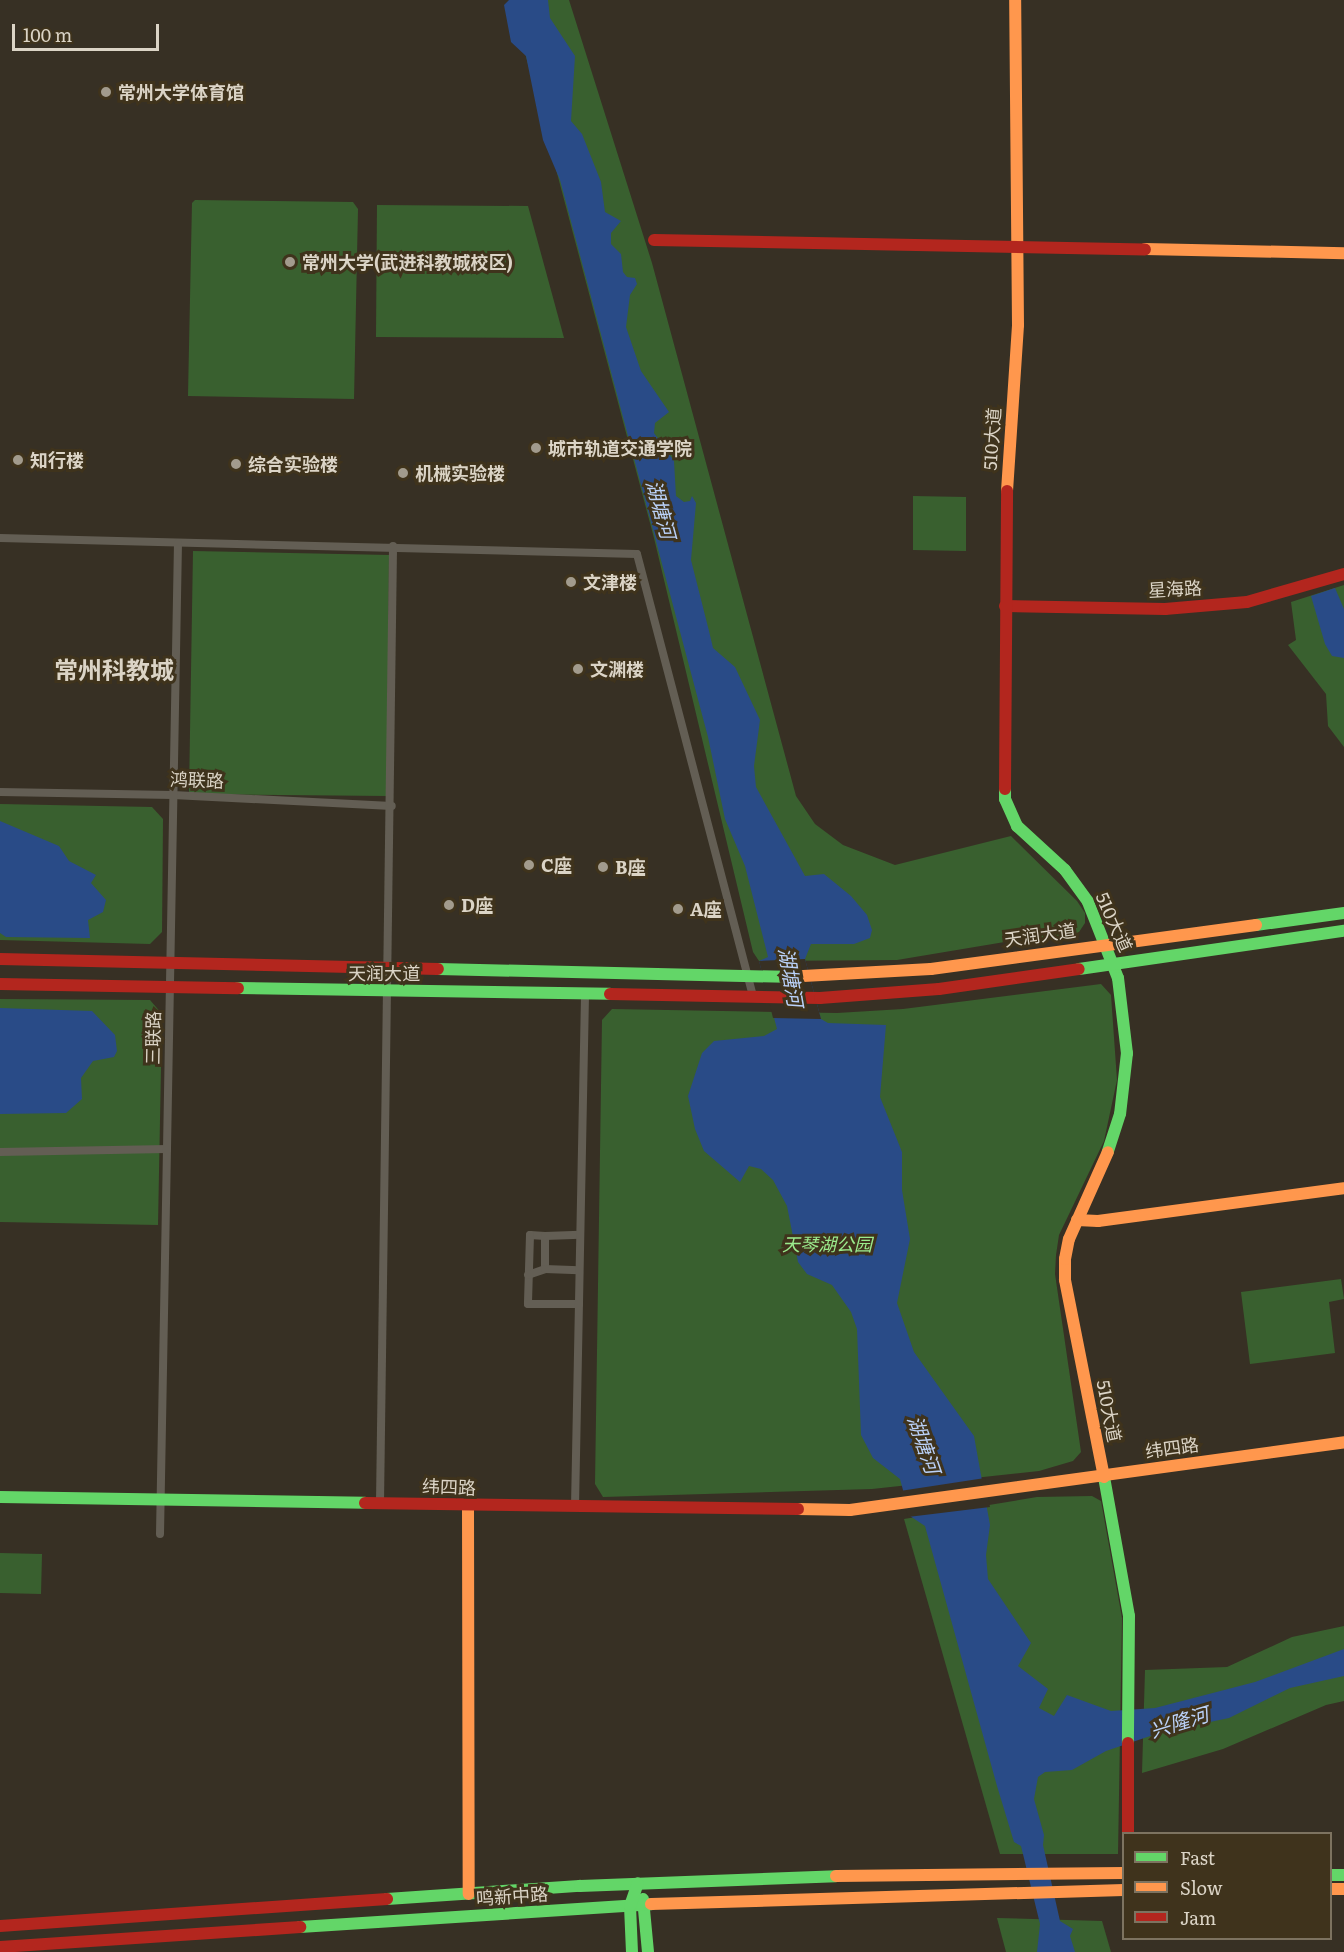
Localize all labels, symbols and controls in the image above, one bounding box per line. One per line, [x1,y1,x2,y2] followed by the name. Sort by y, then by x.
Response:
[15,12,162,50] scale bar
[23,21,72,48] text: 100 m
[118,81,244,103] place label: 常州大学体育馆
[99,85,113,99] marker: 常州大学体育馆
[302,251,513,273] place label: 常州大学(武进科教城校区)
[283,255,297,269] marker: 常州大学(武进科教城校区)
[979,407,1005,471] street label: 510大道
[548,437,692,459] place label: 城市轨道交通学院
[529,441,543,455] marker: 城市轨道交通学院
[30,449,84,471] place label: 知行楼
[11,453,25,467] marker: 知行楼
[248,453,338,475] place label: 综合实验楼
[229,457,243,471] marker: 综合实验楼
[415,462,505,484] place label: 机械实验楼
[396,466,410,480] marker: 机械实验楼
[643,477,681,541] water label: 湖塘河
[583,571,637,593] place label: 文津楼
[564,575,578,589] marker: 文津楼
[1147,577,1203,601] street label: 星海路
[54,655,174,683] district label: 常州科教城
[590,658,644,680] place label: 文渊楼
[571,662,585,676] marker: 文渊楼
[170,768,224,792] street label: 鸿联路
[541,854,572,876] place label: C座
[615,856,645,878] place label: B座
[522,858,536,872] marker: C座
[596,860,610,874] marker: B座
[1091,889,1137,955] street label: 510大道
[461,894,493,916] place label: D座
[442,898,456,912] marker: D座
[690,898,722,920] place label: A座
[671,902,685,916] marker: A座
[1003,919,1077,951] street label: 天润大道
[775,945,809,1009] water label: 湖塘河
[348,962,420,984] street label: 天润大道
[142,1011,164,1065] street label: 三联路
[782,1233,872,1255] park label: 天琴湖公园
[1092,1378,1126,1444] street label: 510大道
[904,1412,946,1476] water label: 湖塘河
[1144,1434,1200,1462] street label: 纬四路
[422,1475,476,1499] street label: 纬四路
[1147,1701,1211,1741] water label: 兴隆河
[1122,1832,1332,1940] legend
[1180,1844,1215,1871] text: Fast
[1180,1874,1222,1901] text: Slow
[475,1883,549,1909] street label: 鸣新中路
[1180,1904,1216,1931] text: Jam

